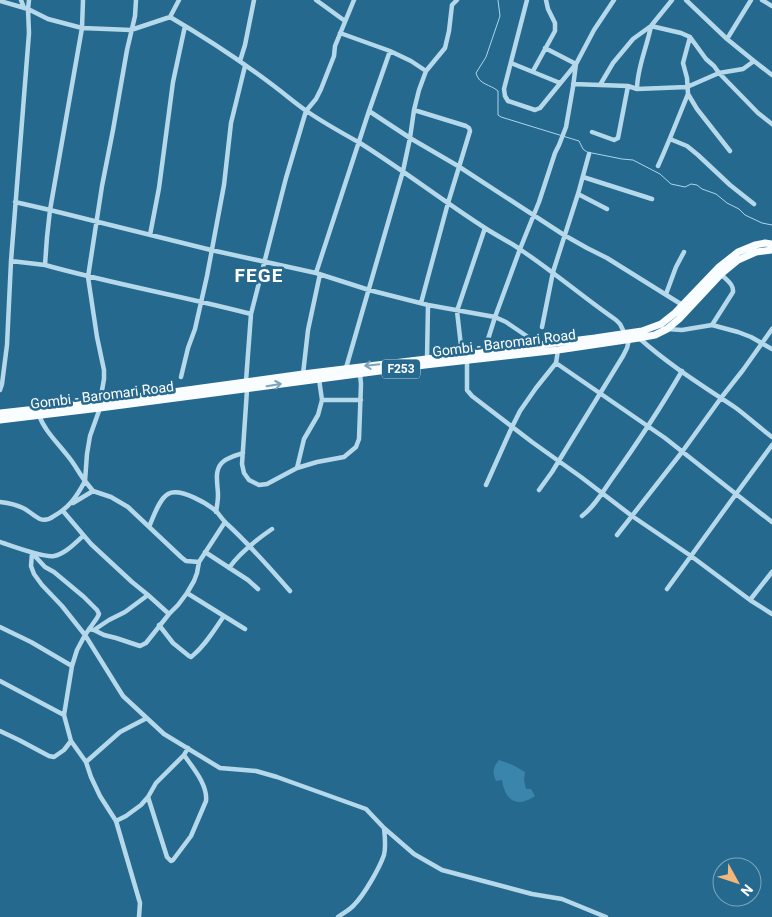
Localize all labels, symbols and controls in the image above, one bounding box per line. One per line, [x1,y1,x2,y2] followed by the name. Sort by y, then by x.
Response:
[235,264,283,287] district label: FEGE
[431,326,577,360] street label: Gombi - Baromari Road
[382,359,420,378] road number: F253
[364,360,380,370] one-way arrow
[29,378,175,412] street label: Gombi - Baromari Road
[266,380,282,390] one-way arrow
[712,857,762,907] north arrow
[738,881,756,899] text: N

